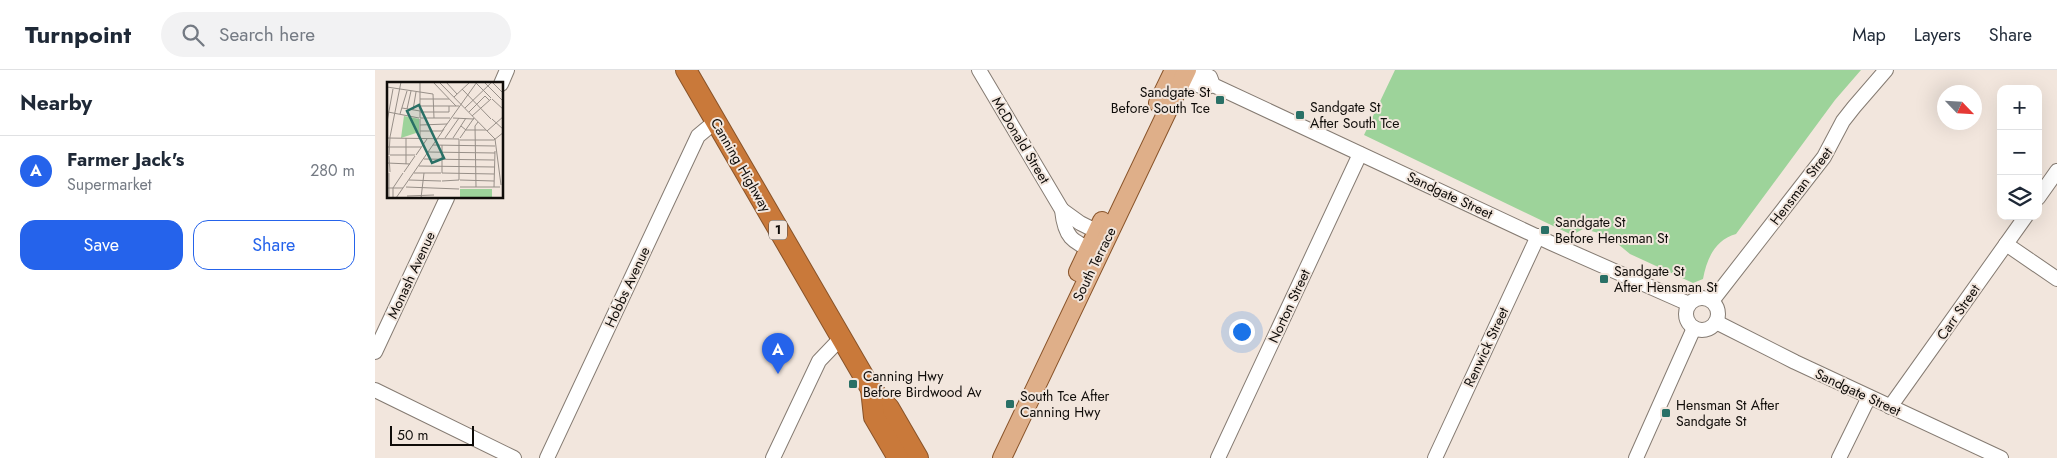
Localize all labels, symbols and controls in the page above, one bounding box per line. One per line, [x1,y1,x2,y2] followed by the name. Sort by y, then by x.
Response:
[161,12,511,57] search box
[25,17,131,52] text: Turnpoint
[179,21,207,49] icon: search
[219,21,315,48] text: Search here
[1852,22,1886,48] text: Map
[1914,22,1961,48] text: Layers
[1989,22,2032,48] text: Share
[387,82,504,199] inset map
[1111,82,1211,118] place label: Sandgate St Before South Tce
[1937,85,1982,130] north arrow
[1997,85,2042,220] map controls
[1997,85,2042,130] button: +
[20,88,92,118] text: Nearby
[987,93,1055,188] street label: McDonald Street
[1214,94,1226,106] marker: Sandgate St Before South Tce
[1310,97,1399,133] place label: Sandgate St After South Tce
[1294,109,1306,121] marker: Sandgate St After South Tce
[706,114,776,216] street label: Canning Highway
[1997,130,2042,175] button: −
[1765,142,1837,229] street label: Hensman Street
[67,146,184,173] text: Farmer Jack's
[30,159,42,182] text: A
[310,159,355,182] text: 280 m
[1404,166,1497,224] street label: Sandgate Street
[67,173,152,196] text: Supermarket
[1997,175,2042,220] button: layers
[1555,212,1669,248] place label: Sandgate St Before Hensman St
[20,220,183,270] button: Save
[193,220,355,270] button: Share
[769,220,787,240] road number: 1
[1067,224,1121,304] street label: South Terrace
[1539,224,1551,236] marker: Sandgate St Before Hensman St
[382,228,440,322] street label: Monash Avenue
[600,243,654,331] street label: Hobbs Avenue
[1614,261,1718,297] place label: Sandgate St After Hensman St
[1263,265,1315,346] street label: Norton Street
[1598,273,1610,285] marker: Sandgate St After Hensman St
[1932,280,1985,344] street label: Carr Street
[1459,303,1513,390] street label: Renwick Street
[1229,319,1255,345] your location
[762,333,794,374] pin: A
[1812,363,1905,421] street label: Sandgate Street
[863,366,982,402] place label: Canning Hwy Before Birdwood Av
[847,378,859,390] marker: Canning Hwy Before Birdwood Av
[1020,386,1110,422] place label: South Tce After Canning Hwy
[1676,395,1779,431] place label: Hensman St After Sandgate St
[1004,398,1016,410] marker: South Tce After Canning Hwy
[1660,407,1672,419] marker: Hensman St After Sandgate St
[390,423,474,446] scale bar
[397,425,428,445] text: 50 m

